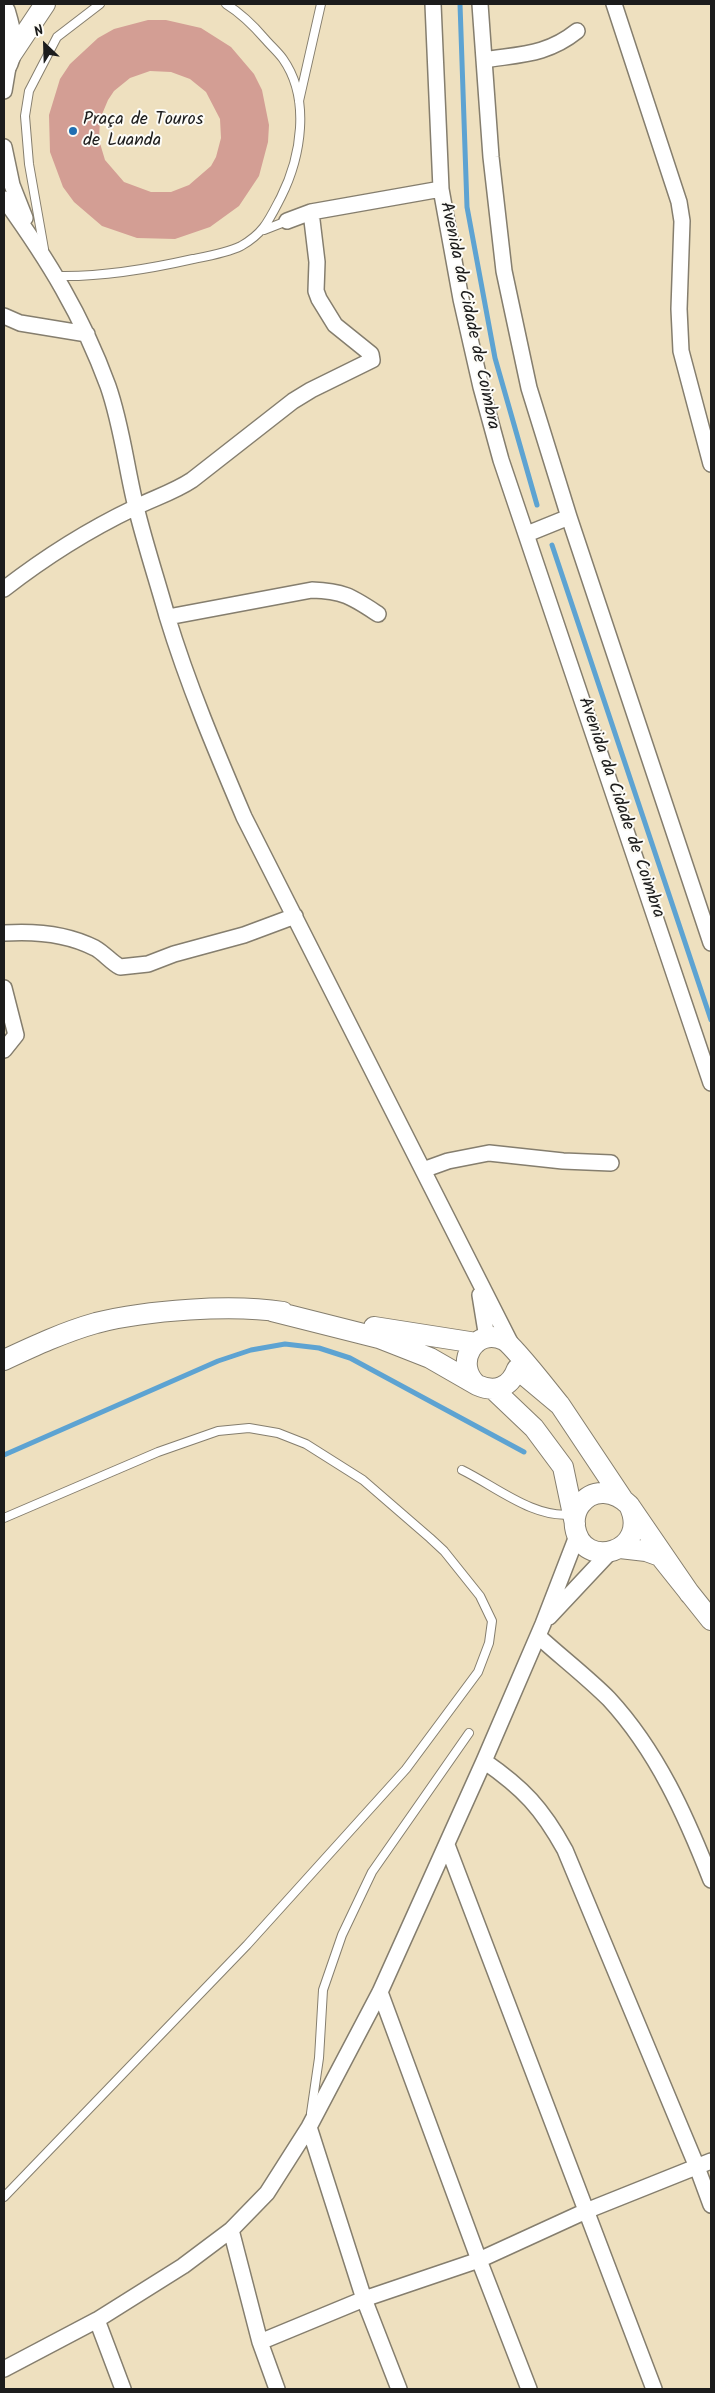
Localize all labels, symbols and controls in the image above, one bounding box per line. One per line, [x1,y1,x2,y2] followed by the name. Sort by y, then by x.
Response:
[30,19,47,43] text: N
[20,20,70,70] north arrow
[83,110,203,152] place label: Praça de Touros de Luanda
[67,125,79,137] marker: Praça de Touros de Luanda
[433,200,503,432] street label: Avenida da Cidade de Coimbra
[572,695,668,921] street label: Avenida da Cidade de Coimbra

